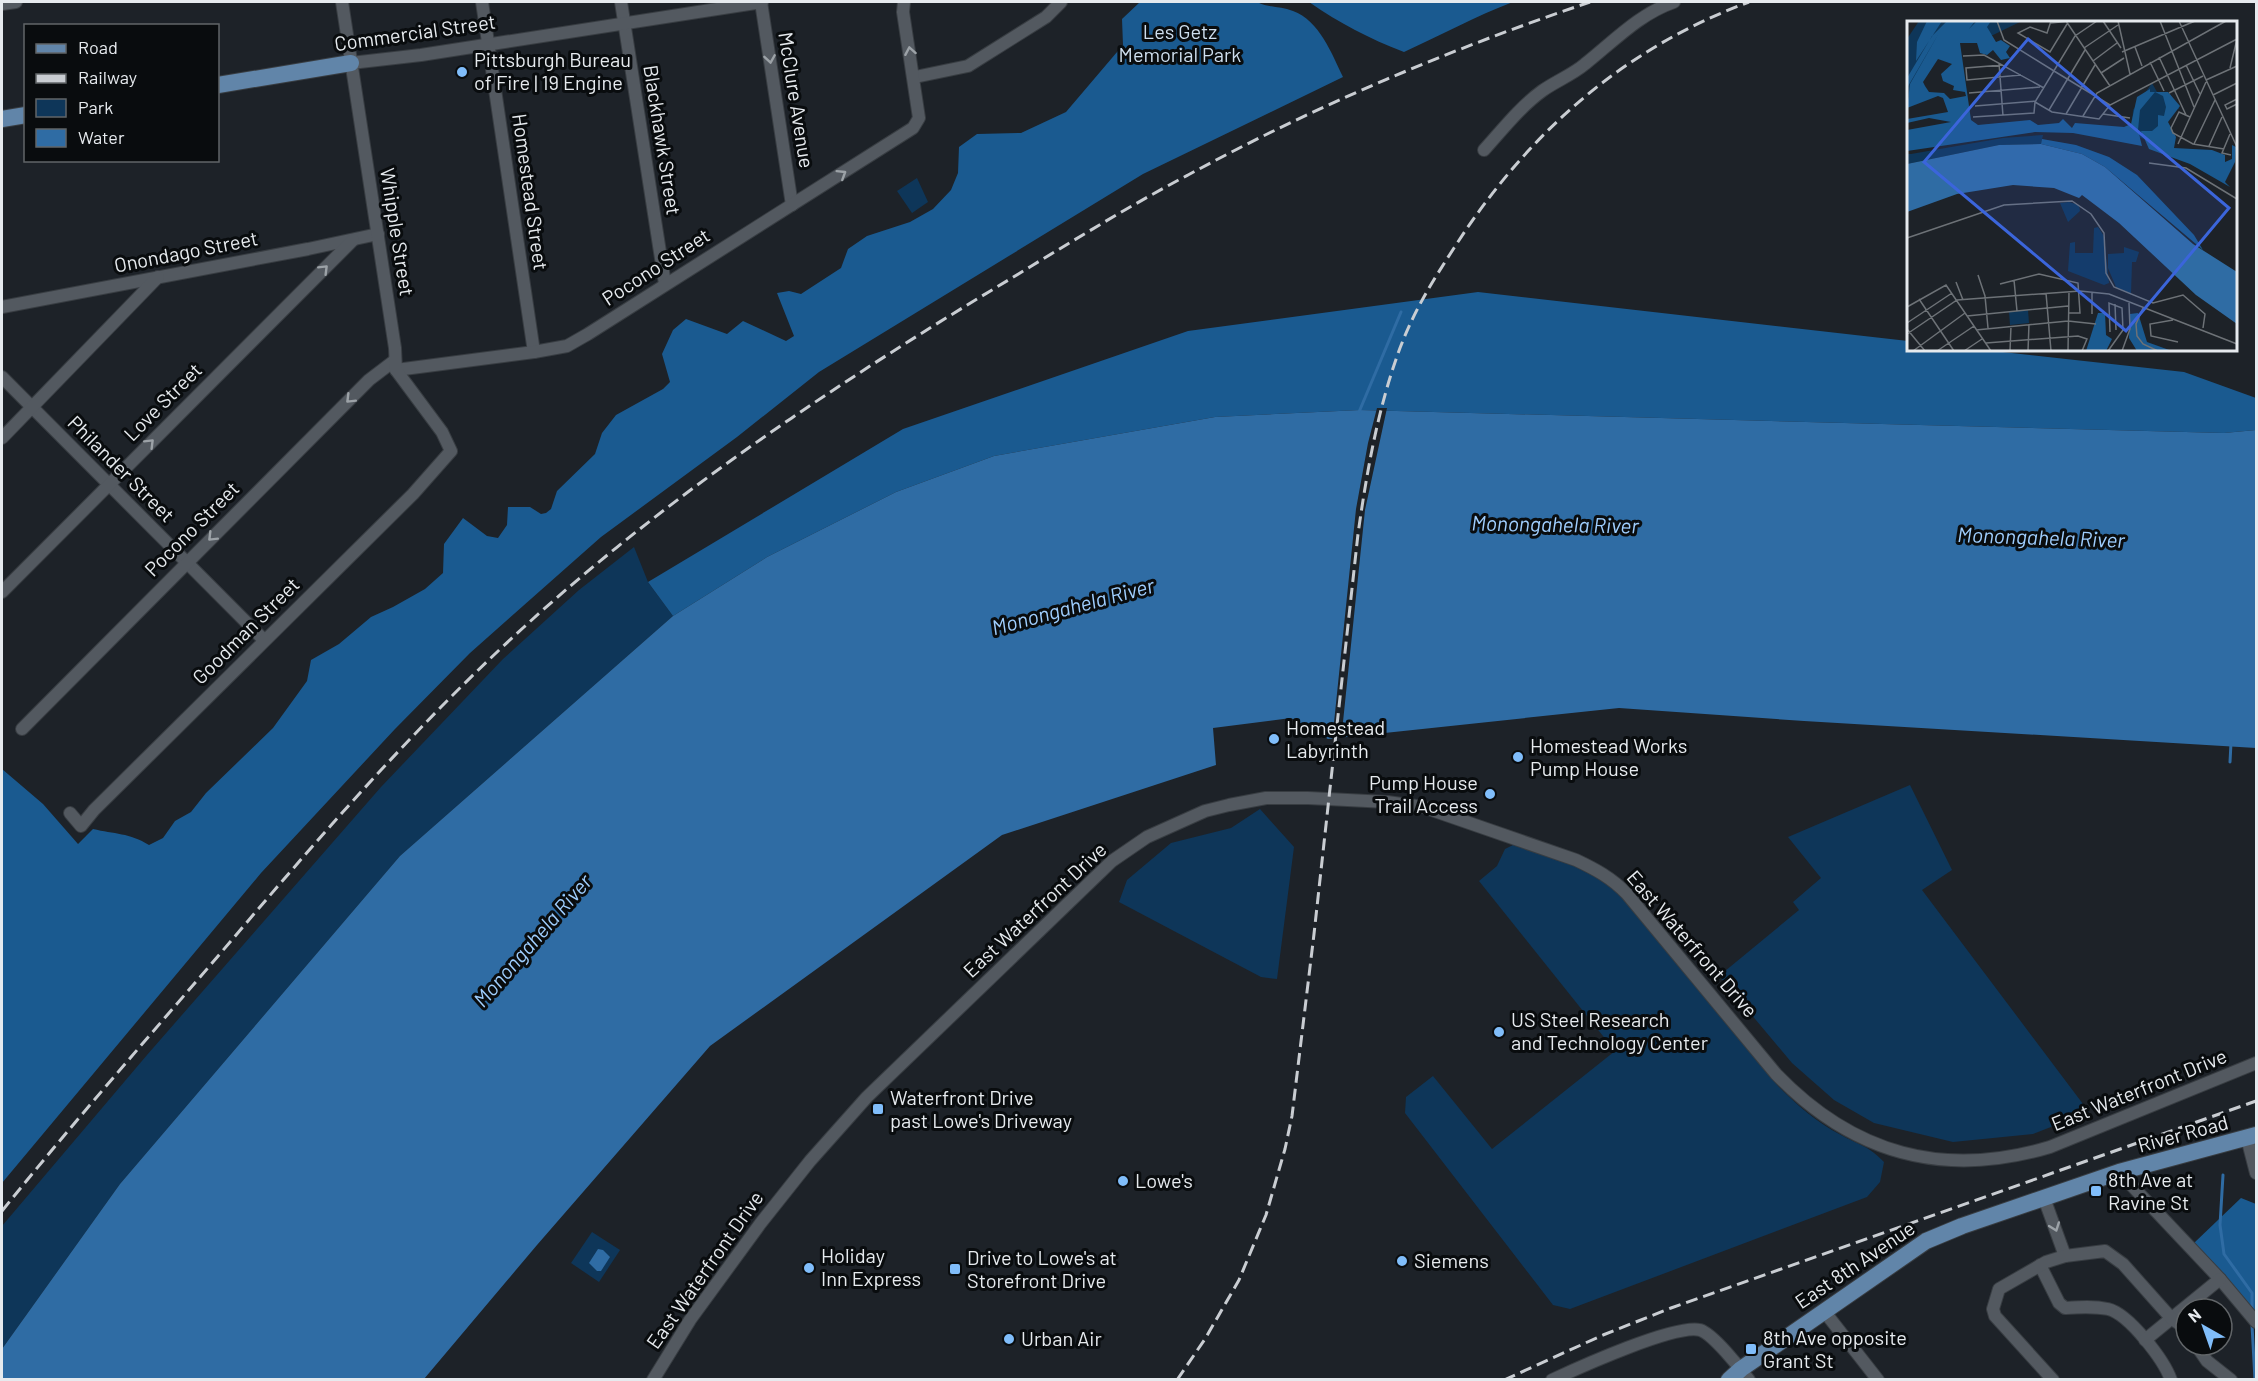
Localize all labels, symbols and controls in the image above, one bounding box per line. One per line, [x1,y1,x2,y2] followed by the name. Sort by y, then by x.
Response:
[333,9,497,55] street label: Commercial Street
[1119,19,1241,66] park label: Les Getz Memorial Park
[1907,21,2237,351] inset map
[24,24,219,162] legend
[774,30,820,170] street label: McClure Avenue
[78,36,118,58] text: Road
[904,46,917,56] one-way arrow
[474,47,631,94] place label: Pittsburgh Bureau of Fire | 19 Engine
[764,55,776,64] one-way arrow
[639,63,687,217] street label: Blackhawk Street
[455,65,469,79] marker: Pittsburgh Bureau of Fire | 19 Engine
[78,66,137,88] text: Railway
[78,96,113,118] text: Park
[508,112,554,272] street label: Homestead Street
[78,126,125,148] text: Water
[376,166,420,298] street label: Whipple Street
[835,170,846,181] one-way arrow
[597,222,714,310] street label: Pocono Street
[112,225,260,277] street label: Onondago Street
[317,266,328,276] one-way arrow
[118,357,206,445] street label: Love Street
[346,391,357,402] one-way arrow
[63,410,180,527] street label: Philander Street
[143,439,154,449] one-way arrow
[139,476,244,581] street label: Pocono Street
[1471,510,1640,537] water label: Monongahela River
[1957,521,2126,552] water label: Monongahela River
[209,529,220,540] one-way arrow
[187,572,304,689] street label: Goodman Street
[988,572,1157,639] water label: Monongahela River
[1286,715,1385,762] place label: Homestead Labyrinth
[1267,732,1281,746] marker: Homestead Labyrinth
[1530,733,1687,780] place label: Homestead Works Pump House
[1511,750,1525,764] marker: Homestead Works Pump House
[1369,770,1478,817] place label: Pump House Trail Access
[1483,787,1497,801] marker: Pump House Trail Access
[958,837,1111,982] street label: East Waterfront Drive
[1622,865,1763,1022] street label: East Waterfront Drive
[467,868,597,1011] water label: Monongahela River
[1511,1007,1708,1054] place label: US Steel Research and Technology Center
[1492,1025,1506,1039] marker: US Steel Research and Technology Center
[2047,1043,2230,1135] street label: East Waterfront Drive
[890,1085,1072,1132] place label: Waterfront Drive past Lowe's Driveway
[871,1102,885,1116] marker: Waterfront Drive past Lowe's Driveway
[2135,1109,2231,1157] street label: River Road
[2108,1167,2193,1214] place label: 8th Ave at Ravine St
[1135,1168,1193,1192] place label: Lowe's
[1116,1174,1130,1188] marker: Lowe's
[2089,1184,2103,1198] marker: 8th Ave at Ravine St
[641,1186,768,1353] street label: East Waterfront Drive
[1790,1215,1919,1313] street label: East 8th Avenue
[2047,1221,2060,1232] one-way arrow
[821,1243,921,1290] place label: Holiday Inn Express
[967,1245,1117,1292] place label: Drive to Lowe's at Storefront Drive
[1414,1248,1489,1272] place label: Siemens
[1395,1254,1409,1268] marker: Siemens
[802,1261,816,1275] marker: Holiday Inn Express
[948,1262,962,1276] marker: Drive to Lowe's at Storefront Drive
[2174,1297,2234,1357] north arrow
[2184,1304,2204,1326] text: N
[1763,1325,1907,1372] place label: 8th Ave opposite Grant St
[1021,1326,1102,1350] place label: Urban Air
[1002,1332,1016,1346] marker: Urban Air
[1744,1342,1758,1356] marker: 8th Ave opposite Grant St

